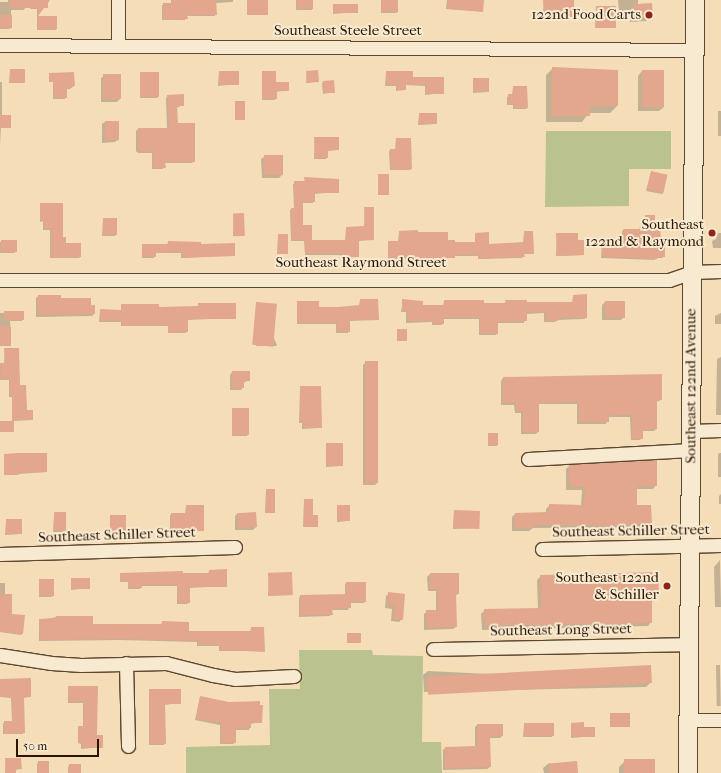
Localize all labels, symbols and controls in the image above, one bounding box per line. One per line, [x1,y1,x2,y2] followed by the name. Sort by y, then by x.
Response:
[531,6,641,24] place label: 122nd Food Carts
[644,10,654,20] marker: 122nd Food Carts
[274,22,422,40] street label: Southeast Steele Street
[585,215,704,250] place label: Southeast 122nd & Raymond
[707,228,717,238] marker: Southeast 122nd & Raymond
[275,254,447,272] street label: Southeast Raymond Street
[682,308,700,464] street label: Southeast 122nd Avenue
[552,521,710,541] street label: Southeast Schiller Street
[38,523,196,547] street label: Southeast Schiller Street
[556,568,659,603] place label: Southeast 122nd & Schiller
[662,581,672,591] marker: Southeast 122nd & Schiller
[490,620,632,640] street label: Southeast Long Street
[18,731,101,757] scale bar
[23,739,47,753] text: 50 m

